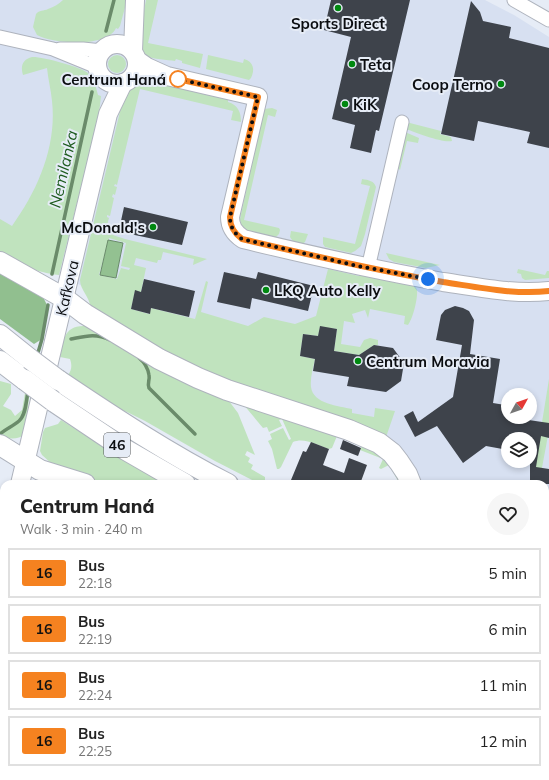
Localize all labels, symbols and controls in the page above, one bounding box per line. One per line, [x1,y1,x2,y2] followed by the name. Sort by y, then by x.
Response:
[333,3,343,13] marker: Sports Direct
[291,14,385,33] place label: Sports Direct
[360,55,391,74] place label: Teta
[347,59,357,69] marker: Teta
[62,70,166,89] place label: Centrum Haná
[169,70,187,88] marker: Centrum Haná
[412,75,493,94] place label: Coop Terno
[496,79,506,89] marker: Coop Terno
[353,95,378,114] place label: KiK
[340,99,350,109] marker: KiK
[44,128,82,210] water label: Nemilanka
[61,218,145,237] place label: McDonald's
[148,222,158,232] marker: McDonald's
[51,258,83,318] street label: Kafkova
[418,269,438,289] your location
[274,281,382,300] place label: LKQ Auto Kelly
[261,285,271,295] marker: LKQ Auto Kelly
[366,352,489,371] place label: Centrum Moravia
[353,356,363,366] marker: Centrum Moravia
[501,388,537,424] north arrow
[501,388,537,468] map controls
[501,432,537,468] button: layers
[104,433,130,457] road number: 46
[487,493,529,535] button: heart
[20,494,154,518] text: Centrum Haná
[20,521,142,537] text: Walk · 3 min · 240 m
[78,556,105,575] text: Bus
[36,564,52,582] text: 16
[489,564,527,583] text: 5 min
[78,575,112,591] text: 22:18
[78,612,105,631] text: Bus
[36,620,52,638] text: 16
[489,620,527,639] text: 6 min
[78,631,112,647] text: 22:19
[78,668,105,687] text: Bus
[36,676,52,694] text: 16
[480,676,527,695] text: 11 min
[78,687,112,703] text: 22:24
[78,724,105,743] text: Bus
[36,732,52,750] text: 16
[480,732,527,751] text: 12 min
[78,743,112,759] text: 22:25

